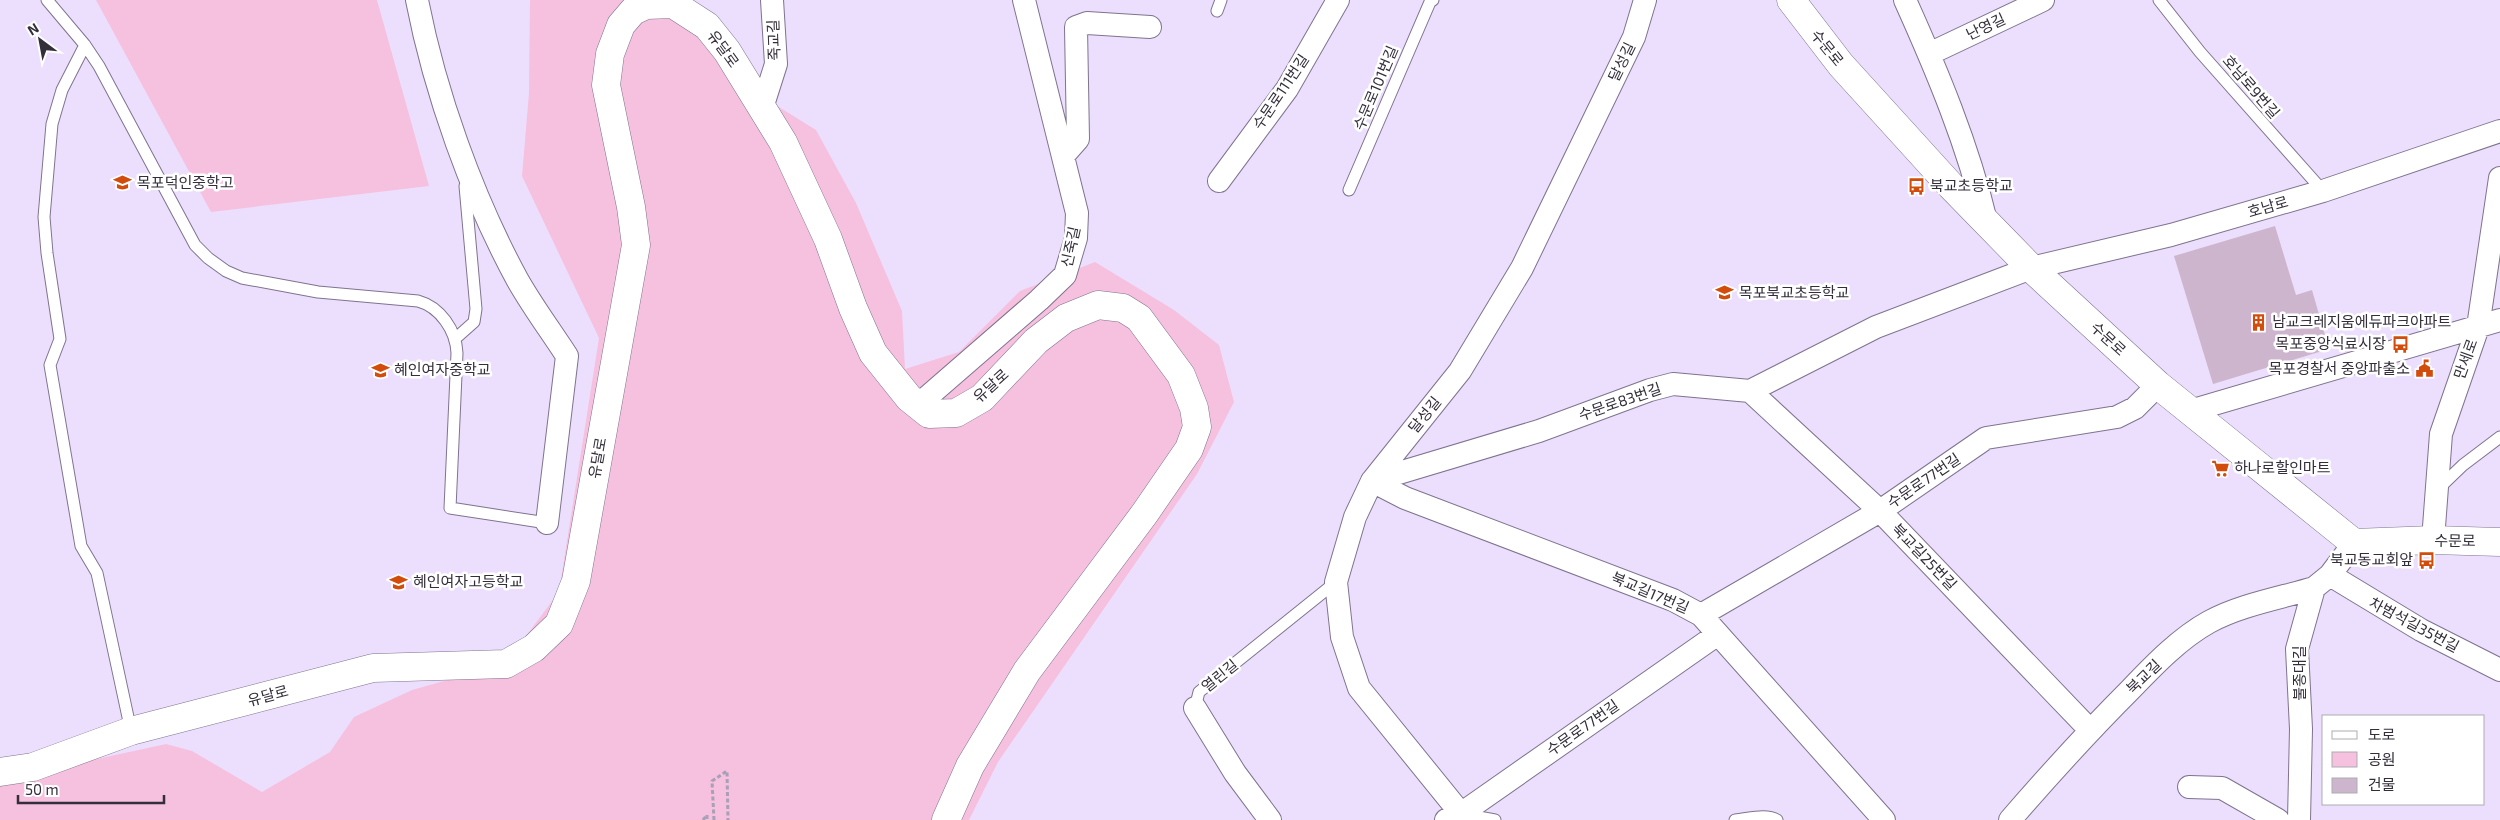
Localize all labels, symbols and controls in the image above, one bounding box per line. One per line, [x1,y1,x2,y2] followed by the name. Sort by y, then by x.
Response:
[1963,9,2008,43] street label: 난영길
[15,15,65,65] north arrow
[24,19,42,38] text: N
[763,19,783,61] street label: 죽교길
[704,26,743,70] street label: 유달로
[1808,26,1848,69] street label: 수문로
[1604,39,1638,84] street label: 달성길
[1349,43,1401,133] street label: 수문로101번길
[1248,50,1312,133] street label: 수문로111번길
[2220,51,2284,122] street label: 호남로9번길
[113,173,133,193] school or university icon: 목포덕인중학고
[137,173,234,191] place label: 목포덕인중학고
[1906,176,1926,196] bus stop icon: 북교초등학교
[1930,176,2013,194] place label: 북교초등학교
[2245,192,2290,220] street label: 호남로
[1057,225,1083,269] street label: 신죽길
[1715,283,1735,303] school or university icon: 목포북교초등학교
[1739,283,1849,301] place label: 목포북교초등학교
[2248,312,2268,332] building icon: 남교크레지움에듀파크아파트
[2272,312,2452,330] place label: 남교크레지움에듀파크아파트
[2087,318,2130,359] street label: 수문로
[2276,334,2386,352] place label: 목포중앙식료시장
[2390,334,2410,354] bus stop icon: 목포중앙식료시장
[2450,336,2481,381] street label: 만세로
[2269,359,2410,377] place label: 목포경찰서 중앙파출소
[2414,359,2434,379] public building icon: 목포경찰서 중앙파출소
[370,360,390,380] school or university icon: 혜인여자중학교
[394,360,491,378] place label: 혜인여자중학교
[969,365,1012,406] street label: 유달로
[1576,378,1663,424] street label: 수문로83번길
[1404,393,1444,436] street label: 달성길
[585,436,609,480] street label: 유달로
[1883,449,1963,511] street label: 수문로77번길
[2210,458,2230,478] supermarket icon: 하나로할인마트
[2234,458,2331,476] place label: 하나로할인마트
[1889,519,1961,593] street label: 북교길25번길
[2434,531,2476,549] street label: 수문로
[2330,550,2413,568] place label: 북교동교회앞
[2417,550,2437,570] bus stop icon: 북교동교회앞
[1609,568,1692,617] street label: 북교길17번길
[389,572,409,592] school or university icon: 혜인여자고등학교
[413,572,523,590] place label: 혜인여자고등학교
[2366,593,2462,655] street label: 차범석길35번길
[2290,645,2308,701] street label: 불종대길
[1198,655,1241,695] street label: 열린길
[2122,655,2164,697] street label: 북교길
[245,681,290,709] street label: 유달로
[1543,696,1622,759] street label: 수문로77번길
[2322,715,2485,805] legend
[2368,725,2396,743] text: 도로
[2368,750,2396,768] text: 공원
[18,772,164,804] scale bar
[2368,775,2396,793] text: 건물
[25,780,59,798] text: 50 m

